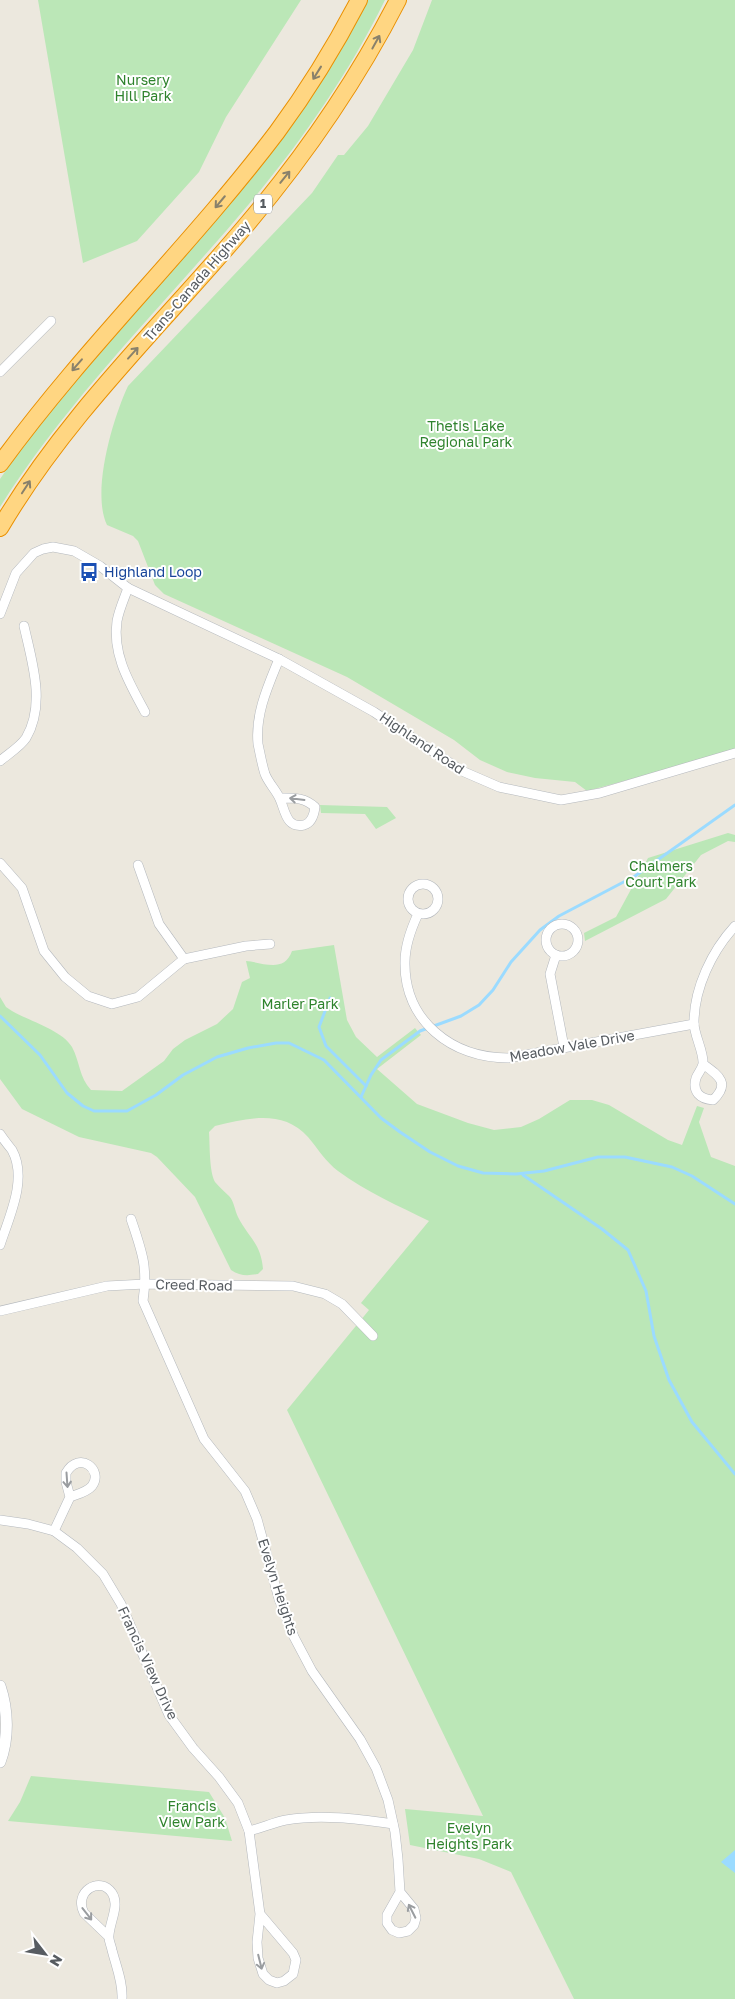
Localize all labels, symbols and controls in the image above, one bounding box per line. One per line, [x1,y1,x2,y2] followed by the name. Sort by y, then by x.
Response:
[371,35,381,50] one-way arrow
[312,65,322,79] one-way arrow
[114,71,172,104] park label: Nursery Hill Park
[280,171,291,184] one-way arrow
[254,194,272,213] road number: 1
[214,196,225,209] one-way arrow
[140,217,254,344] street label: Trans-Canada Highway
[127,346,139,359] one-way arrow
[71,358,82,371] one-way arrow
[419,417,513,450] park label: Thetis Lake Regional Park
[21,480,32,494] one-way arrow
[78,561,100,583] bus stop icon: Highland Loop
[104,563,202,580] place label: Highland Loop
[376,708,468,777] street label: Highland Road
[290,794,306,804] one-way arrow
[625,857,697,890] park label: Chalmers Court Park
[261,995,339,1012] park label: Marler Park
[508,1026,636,1065] street label: Meadow Vale Drive
[155,1275,233,1294] street label: Creed Road
[62,1471,72,1487] one-way arrow
[255,1536,302,1637] street label: Evelyn Heights
[115,1603,182,1722] street label: Francis View Drive
[159,1797,225,1830] park label: Francis View Park
[426,1819,512,1852] park label: Evelyn Heights Park
[407,1903,417,1918] one-way arrow
[82,1907,92,1921] one-way arrow
[20,1929,70,1979] north arrow
[47,1952,67,1970] text: N
[256,1953,265,1969] one-way arrow

